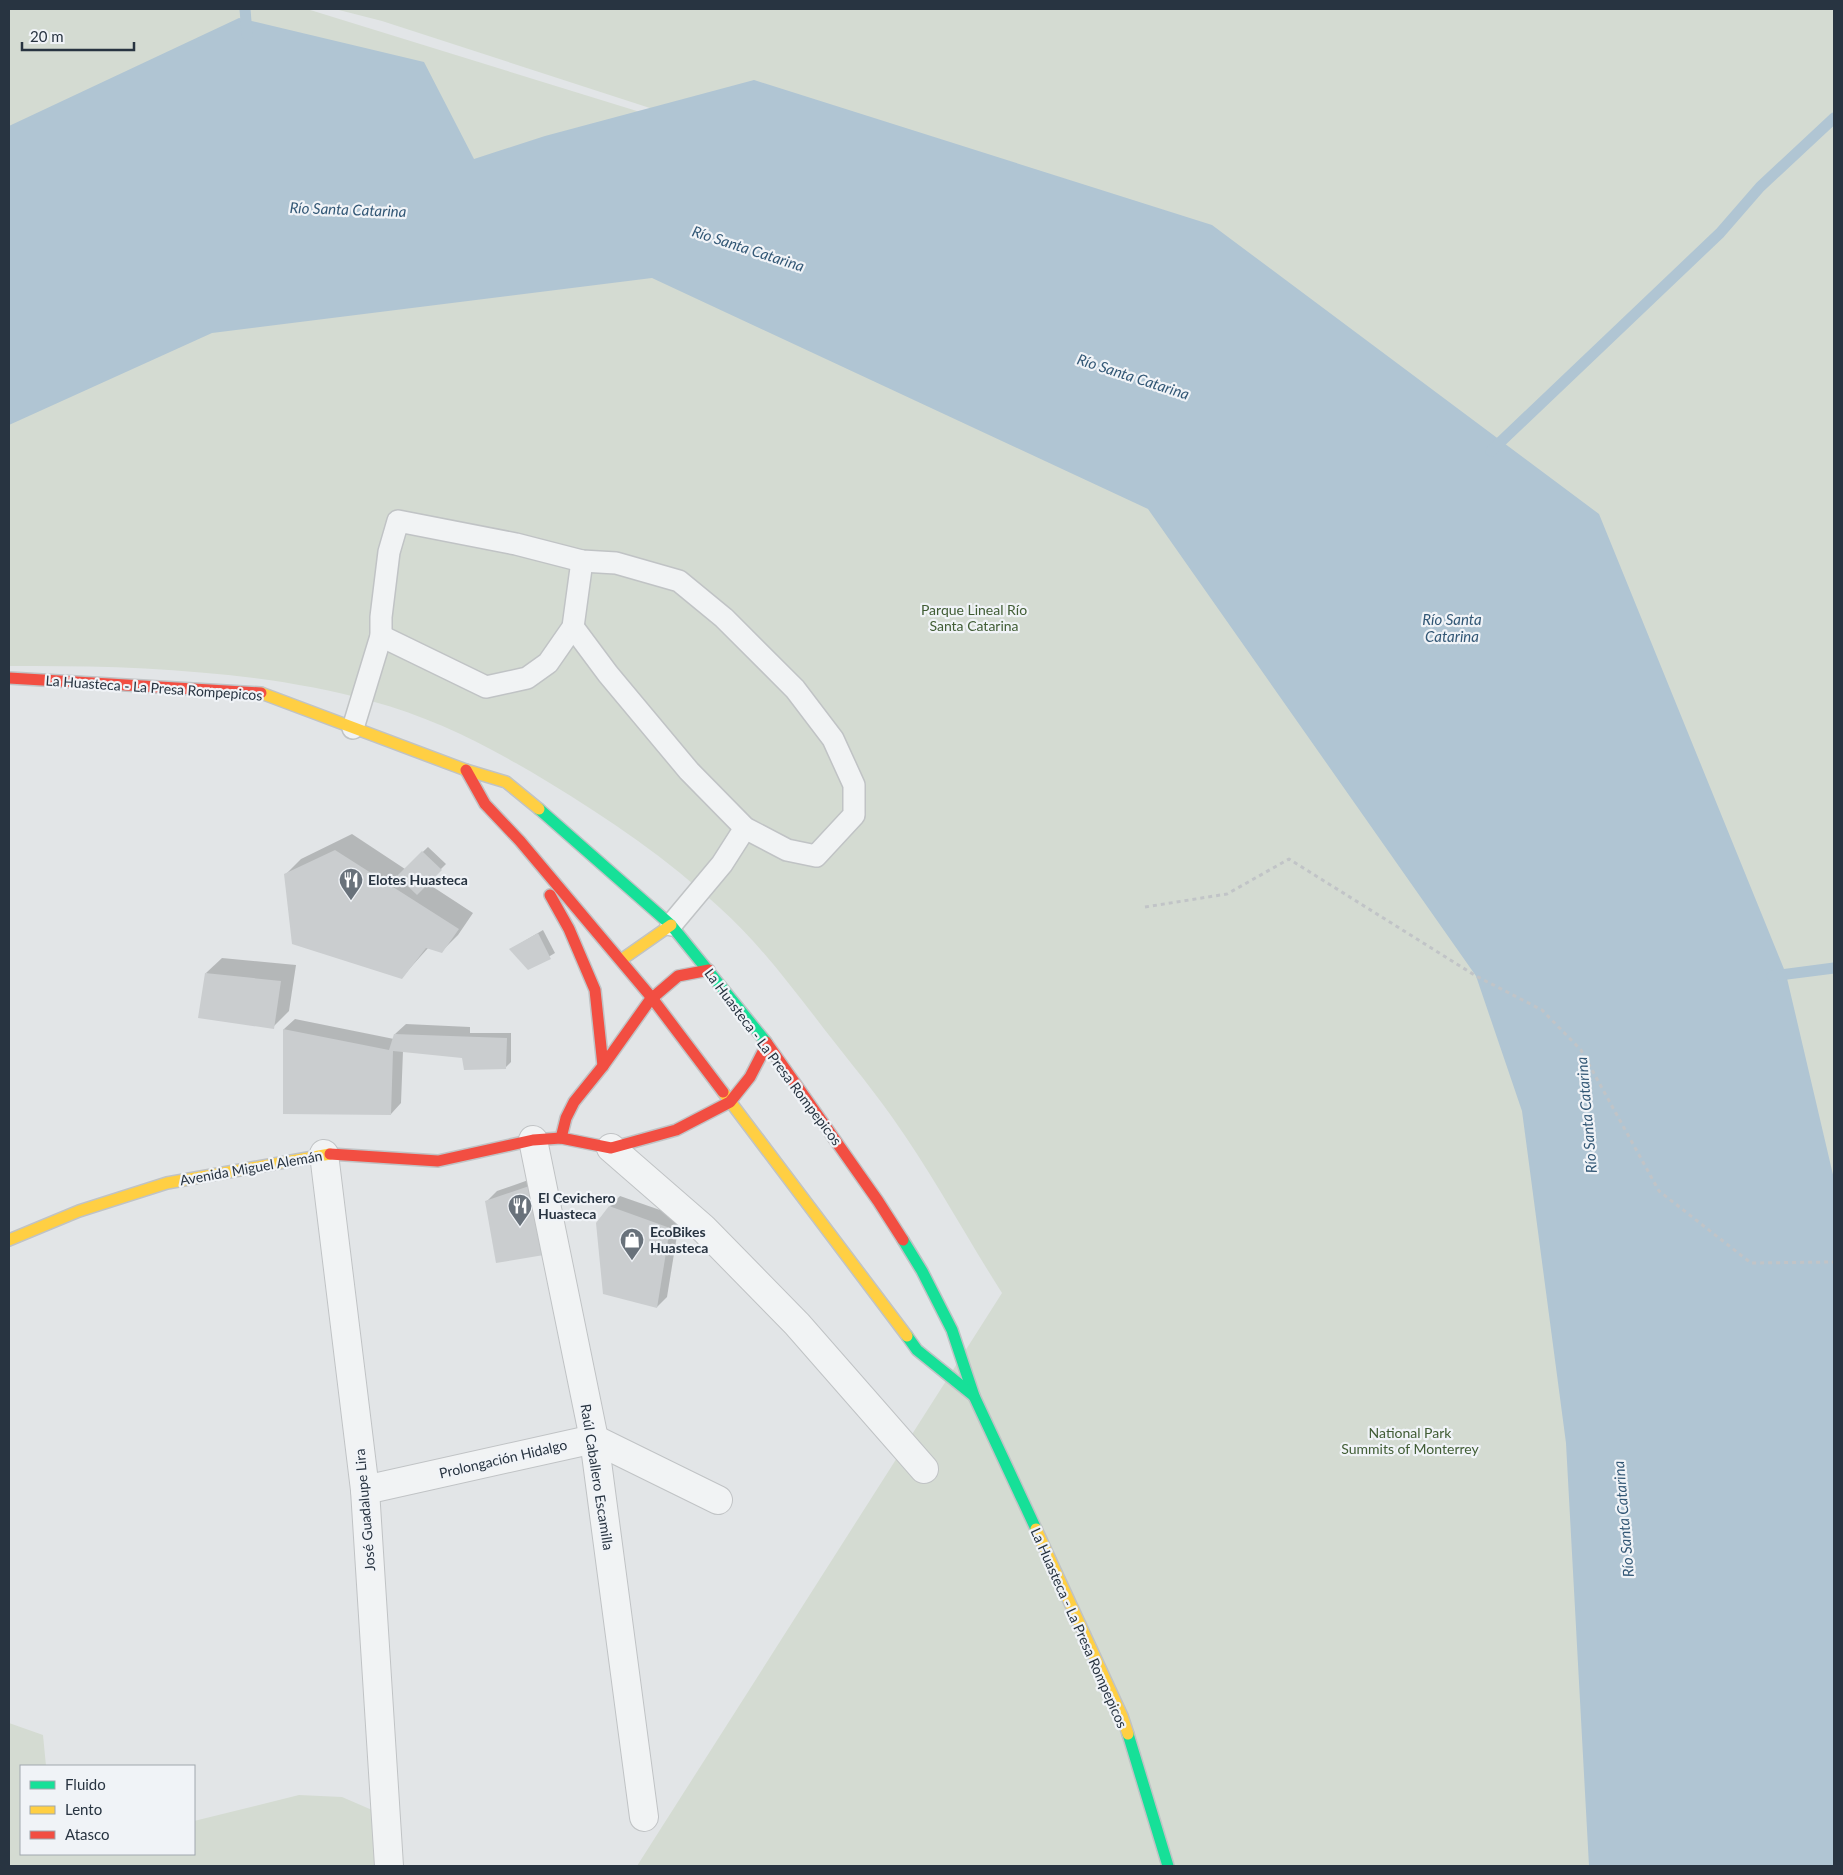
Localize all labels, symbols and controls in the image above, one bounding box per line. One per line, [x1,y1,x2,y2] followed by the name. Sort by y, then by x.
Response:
[22,20,135,52] scale bar
[30,27,64,45] text: 20 m
[289,198,407,220] water label: Río Santa Catarina
[690,221,807,275] water label: Río Santa Catarina
[1075,349,1192,403] water label: Río Santa Catarina
[921,601,1027,634] park label: Parque Lineal Río Santa Catarina
[1422,610,1482,645] water label: Río Santa Catarina
[45,671,263,704] street label: La Huasteca - La Presa Rompepicos
[338,867,364,901] restaurant icon: Elotes Huasteca
[368,871,468,888] place label: Elotes Huasteca
[701,965,846,1149] street label: La Huasteca - La Presa Rompepicos
[1572,1056,1600,1174] water label: Río Santa Catarina
[178,1147,324,1188] street label: Avenida Miguel Alemán
[538,1189,615,1222] place label: El Cevichero Huasteca
[507,1193,533,1227] restaurant icon: El Cevichero Huasteca
[650,1223,708,1256] place label: EcoBikes Huasteca
[619,1227,645,1261] shop icon: EcoBikes Huasteca
[578,1403,617,1551] street label: Raúl Caballero Escamilla
[1341,1424,1480,1457] park label: National Park Summits of Monterrey
[437,1436,569,1482] street label: Prolongación Hidalgo
[351,1448,378,1572] street label: José Guadalupe Lira
[1609,1460,1637,1578] water label: Río Santa Catarina
[1028,1525,1131,1730] street label: La Huasteca - La Presa Rompepicos
[20,1765,195,1855] legend
[65,1775,106,1793] text: Fluido
[65,1800,102,1818] text: Lento
[65,1825,110,1843] text: Atasco

